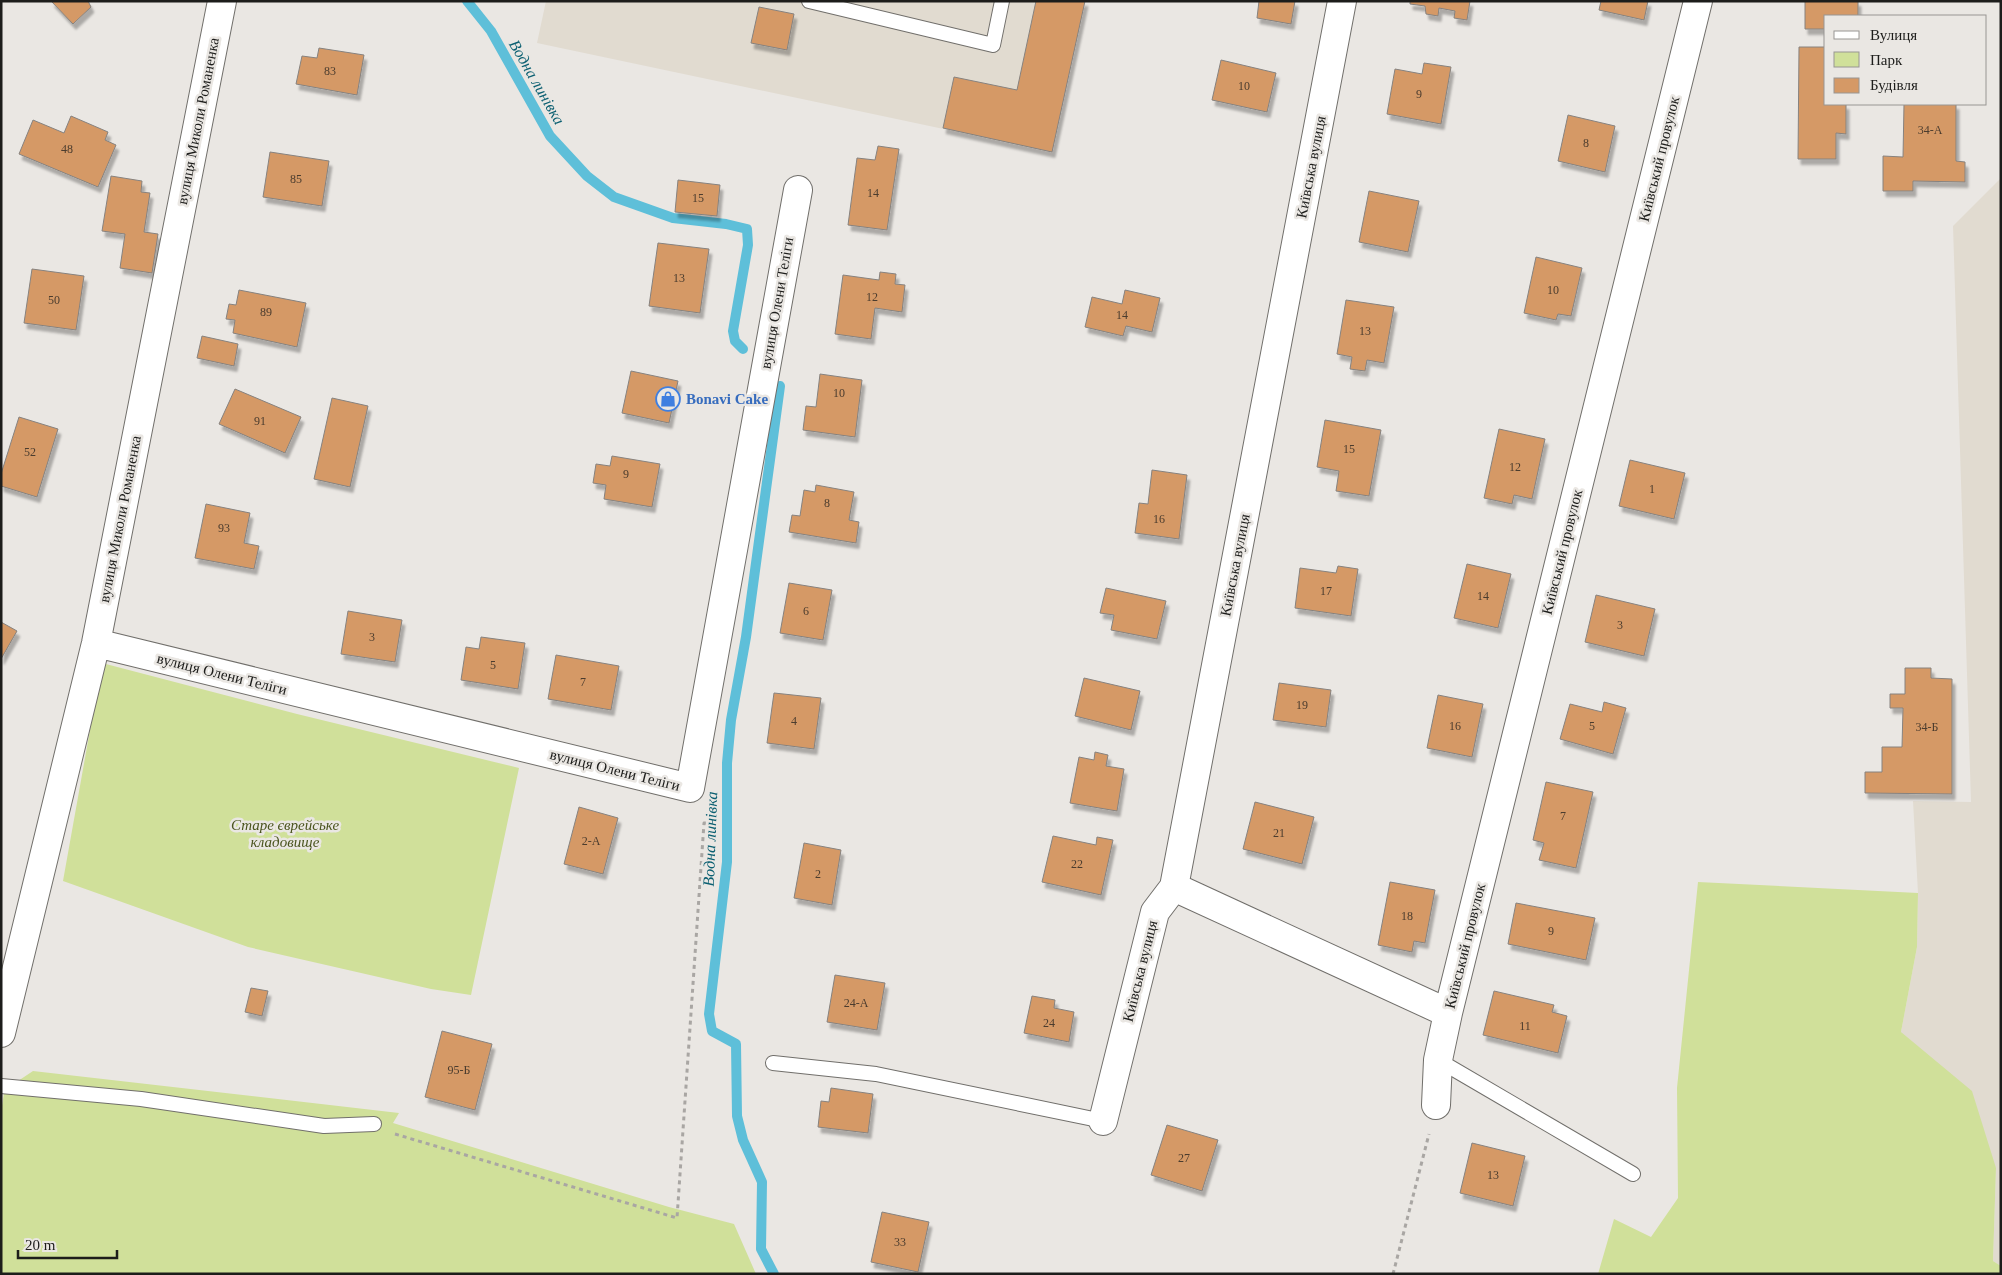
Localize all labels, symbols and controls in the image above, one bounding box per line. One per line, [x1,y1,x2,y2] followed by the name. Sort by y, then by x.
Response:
[1824,15,1987,105] legend
[1870,27,1917,43] text: Вулиця
[174,36,222,206] street label: вулиця Миколи Романенка
[506,37,568,127] water label: Водна линівка
[1870,52,1903,68] text: Парк
[324,64,336,78] house number: 83
[1870,77,1918,93] text: Будівля
[1238,79,1250,93] house number: 10
[1416,87,1422,101] house number: 9
[1636,94,1682,223] street label: Київський провулок
[1293,114,1329,220] street label: Київська вулиця
[1918,123,1943,137] house number: 34-А
[1583,136,1589,150] house number: 8
[61,142,73,156] house number: 48
[290,172,302,186] house number: 85
[867,186,879,200] house number: 14
[692,191,704,205] house number: 15
[758,236,796,370] street label: вулиця Олени Теліги
[673,271,685,285] house number: 13
[1547,283,1559,297] house number: 10
[866,290,878,304] house number: 12
[48,293,60,307] house number: 50
[260,305,272,319] house number: 89
[1116,308,1128,322] house number: 14
[1359,324,1371,338] house number: 13
[655,386,681,412] shop icon: Bonavi Cake
[833,386,845,400] house number: 10
[686,391,768,407] place label: Bonavi Cake
[254,414,266,428] house number: 91
[96,434,144,604] street label: вулиця Миколи Романенка
[1343,442,1355,456] house number: 15
[24,445,36,459] house number: 52
[1509,460,1521,474] house number: 12
[623,467,629,481] house number: 9
[1649,482,1655,496] house number: 1
[1539,487,1585,616] street label: Київський провулок
[824,496,830,510] house number: 8
[1153,512,1165,526] house number: 16
[1217,512,1253,618] street label: Київська вулиця
[218,521,230,535] house number: 93
[1320,584,1332,598] house number: 17
[1477,589,1489,603] house number: 14
[803,604,809,618] house number: 6
[1617,618,1623,632] house number: 3
[369,630,375,644] house number: 3
[155,650,289,698] street label: вулиця Олени Теліги
[490,658,496,672] house number: 5
[580,675,586,689] house number: 7
[1296,698,1308,712] house number: 19
[791,714,797,728] house number: 4
[1449,719,1461,733] house number: 16
[1589,719,1595,733] house number: 5
[1916,720,1939,734] house number: 34-Б
[548,746,682,794] street label: вулиця Олени Теліги
[700,791,720,887] water label: Водна линівка
[1560,809,1566,823] house number: 7
[231,817,339,850] park label: Старе єврейське кладовище
[1273,826,1285,840] house number: 21
[582,834,601,848] house number: 2-А
[1071,857,1083,871] house number: 22
[815,867,821,881] house number: 2
[1442,881,1488,1010] street label: Київський провулок
[1401,909,1413,923] house number: 18
[1120,919,1160,1023] street label: Київська вулиця
[1548,924,1554,938] house number: 9
[844,996,869,1010] house number: 24-А
[1043,1016,1055,1030] house number: 24
[1519,1019,1531,1033] house number: 11
[448,1063,471,1077] house number: 95-Б
[1178,1151,1190,1165] house number: 27
[1487,1168,1499,1182] house number: 13
[18,1228,116,1260] scale bar
[894,1235,906,1249] house number: 33
[25,1237,56,1253] text: 20 m

